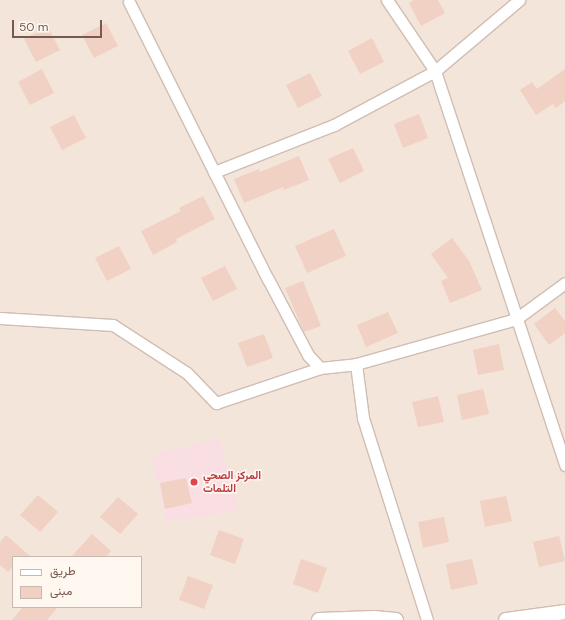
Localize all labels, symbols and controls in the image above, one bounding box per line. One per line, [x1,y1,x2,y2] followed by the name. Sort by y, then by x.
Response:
[14,12,104,38] scale bar
[19,19,48,35] text: 50 m
[203,469,261,495] place label: المركز الصحي التلمات
[188,476,200,488] marker: المركز الصحي التلمات
[12,556,142,608] legend
[50,563,75,579] text: طريق
[50,583,72,599] text: مبنى

